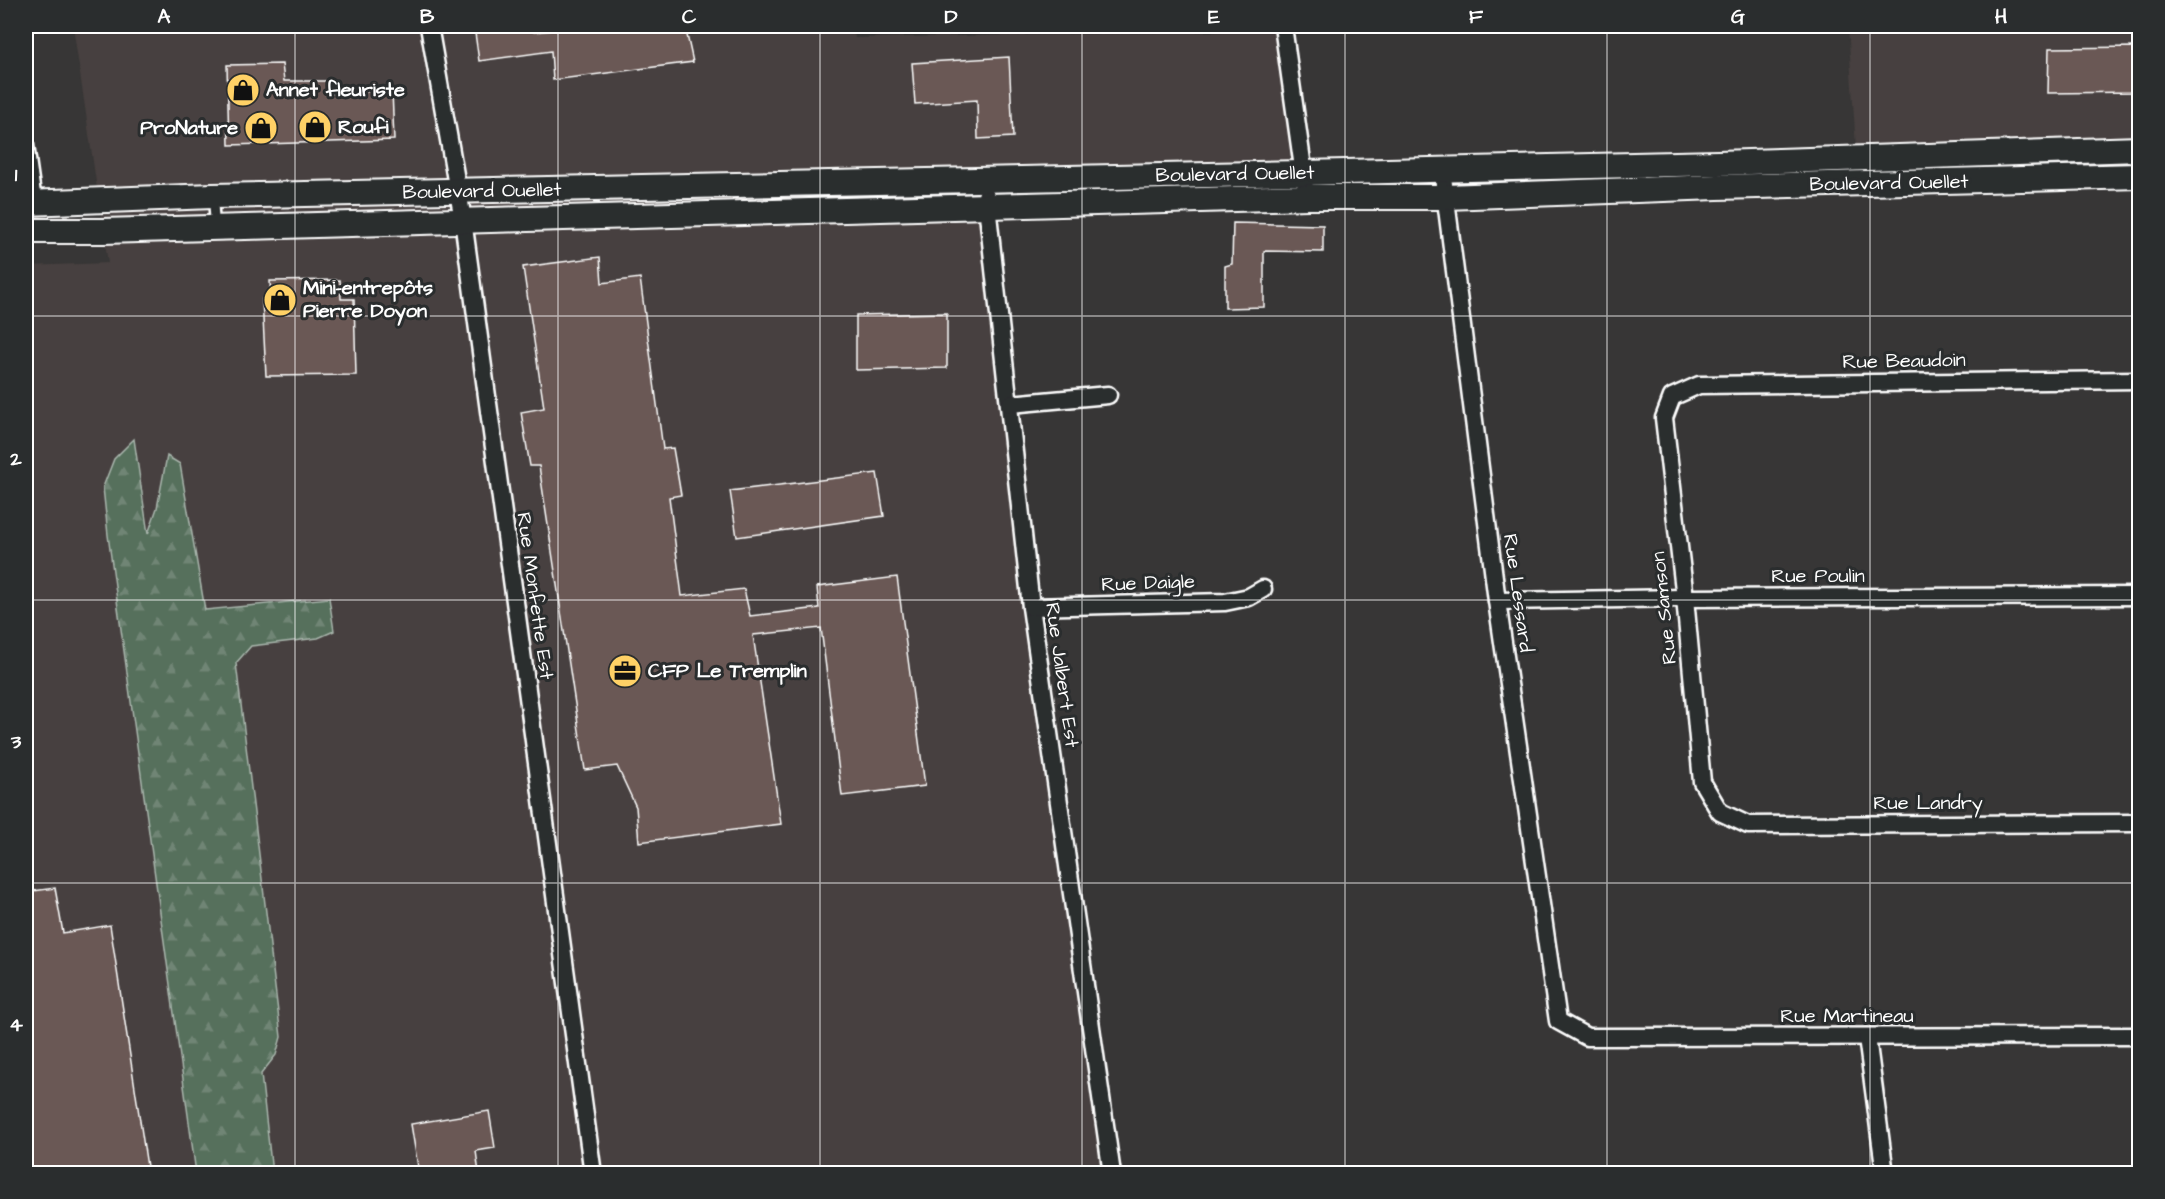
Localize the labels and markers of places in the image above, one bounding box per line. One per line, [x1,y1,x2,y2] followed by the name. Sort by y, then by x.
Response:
[225,72,261,108] shop icon: Annet fleuriste
[266,76,405,104] place label: Annet fleuriste
[297,109,333,145] shop icon: Roufi
[243,110,279,146] shop icon: ProNature
[338,113,390,141] place label: Roufi
[140,114,238,142] place label: ProNature
[303,274,433,326] place label: Mini-entrepôts Pierre Doyon
[262,282,298,318] shop icon: Mini-entrepôts Pierre Doyon
[607,653,643,689] office icon: CFP Le Tremplin
[648,657,807,685] place label: CFP Le Tremplin

